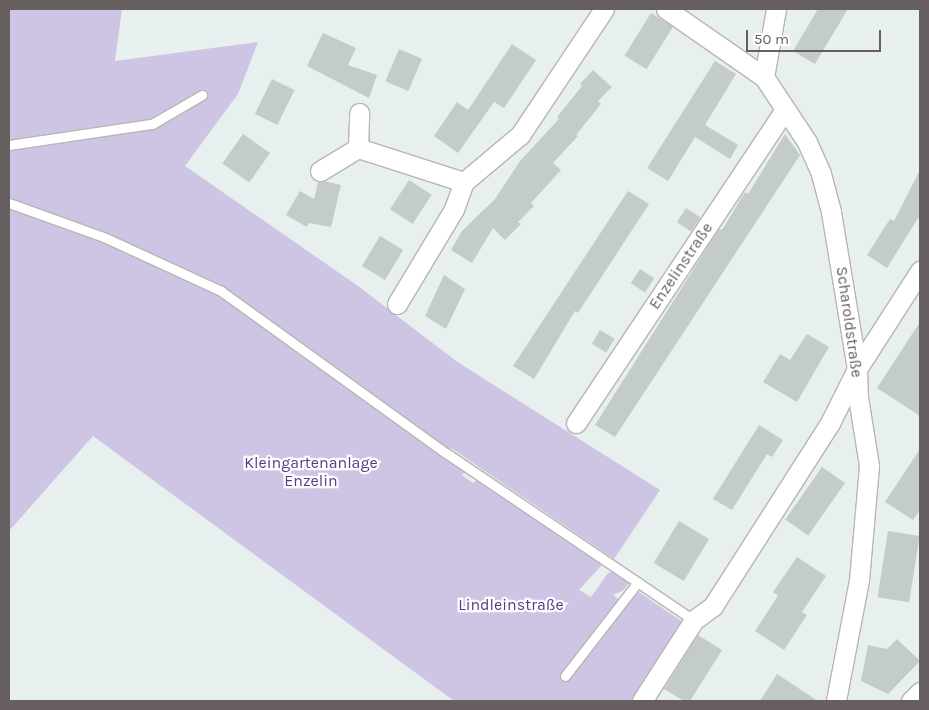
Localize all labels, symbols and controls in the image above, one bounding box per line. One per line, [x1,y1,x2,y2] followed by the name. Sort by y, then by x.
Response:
[749,20,884,52] scale bar
[754,30,789,48] text: 50 m
[645,219,717,313] street label: Enzelinstraße
[832,265,866,379] street label: Scharoldstraße
[244,453,378,491] park label: Kleingartenanlage Enzelin
[458,595,564,615] park label: Lindleinstraße

